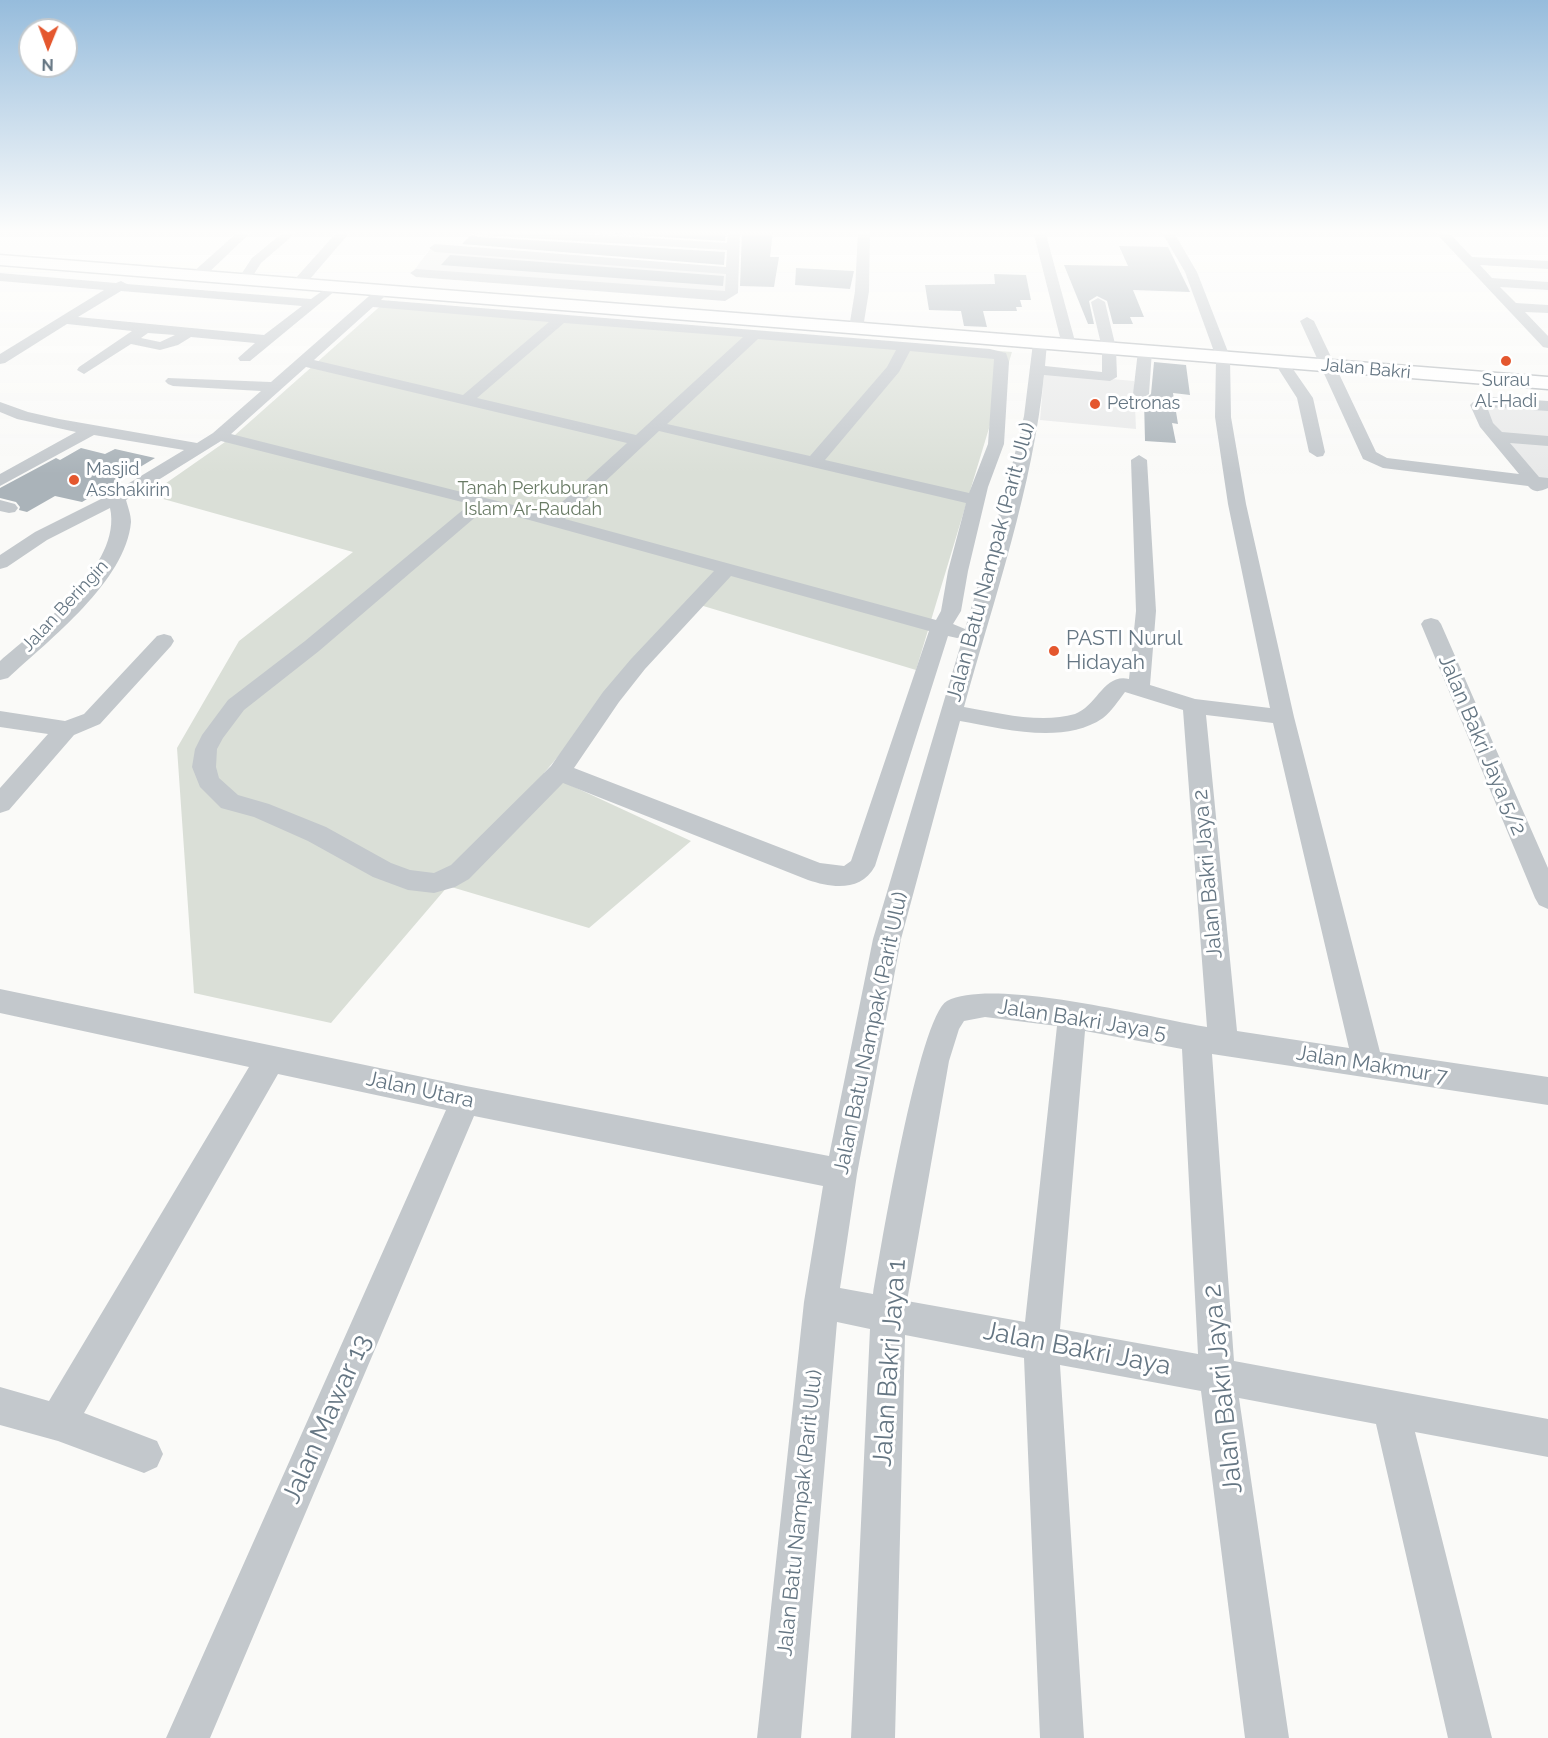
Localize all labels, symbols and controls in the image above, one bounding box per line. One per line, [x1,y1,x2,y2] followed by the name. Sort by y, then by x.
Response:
[18,18,78,78] north arrow
[41,55,54,74] text: N
[1320,354,1412,384] street label: Jalan Bakri
[1499,354,1513,368] marker: Surau Al-Hadi
[1475,370,1537,412] place label: Surau Al-Hadi
[1107,393,1180,415] place label: Petronas
[1088,397,1102,411] marker: Petronas
[942,420,1040,704] street label: Jalan Batu Nampak (Parit Ulu)
[86,459,170,502] place label: Masjid Asshakirin
[67,473,81,487] marker: Masjid Asshakirin
[458,478,608,520] park label: Tanah Perkuburan Islam Ar-Raudah
[17,556,113,656] street label: Jalan Beringin
[1066,626,1182,676] place label: PASTI Nurul Hidayah
[1047,644,1061,658] marker: PASTI Nurul Hidayah
[1433,651,1531,839] street label: Jalan Bakri Jaya 5/2
[1188,788,1228,960] street label: Jalan Bakri Jaya 2
[829,890,913,1176] street label: Jalan Batu Nampak (Parit Ulu)
[996,994,1168,1046] street label: Jalan Bakri Jaya 5
[1295,1041,1449,1089] street label: Jalan Makmur 7
[364,1066,476,1114] street label: Jalan Utara
[867,1258,913,1468] street label: Jalan Bakri Jaya 1
[1196,1283,1250,1495] street label: Jalan Bakri Jaya 2
[981,1316,1173,1382] street label: Jalan Bakri Jaya
[276,1330,378,1508] street label: Jalan Mawar 13
[772,1368,828,1658] street label: Jalan Batu Nampak (Parit Ulu)

